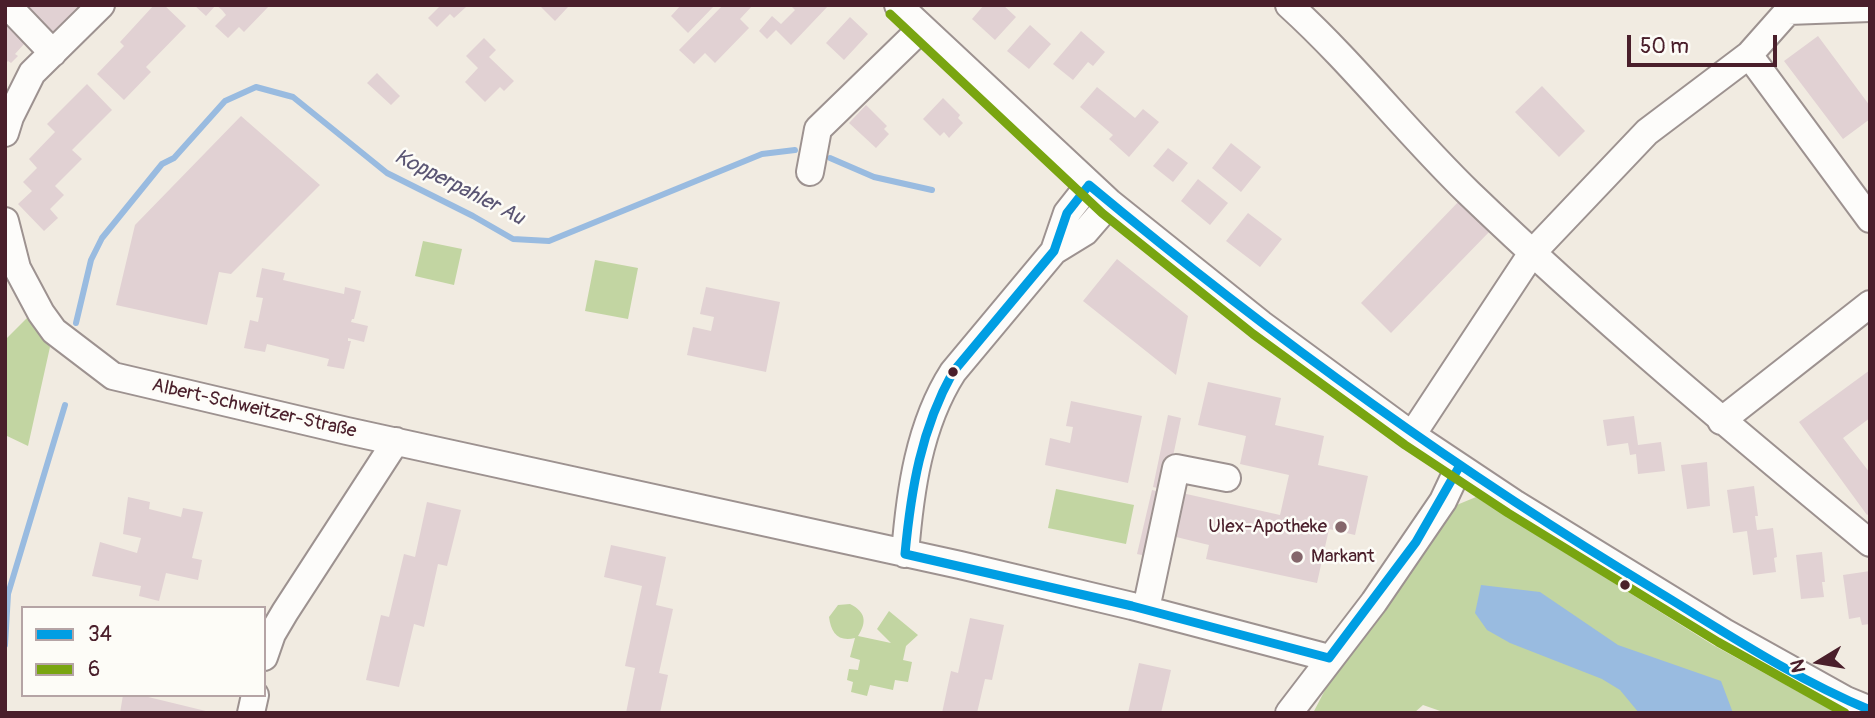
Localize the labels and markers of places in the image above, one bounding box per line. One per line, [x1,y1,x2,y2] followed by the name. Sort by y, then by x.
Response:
[946,365,960,379] unlabelled marker
[1208,516,1327,538] place label: Ulex-Apotheke
[1333,519,1349,535] marker: Ulex-Apotheke
[1311,546,1375,568] place label: Markant
[1289,549,1305,565] marker: Markant
[1618,578,1632,592] unlabelled marker

